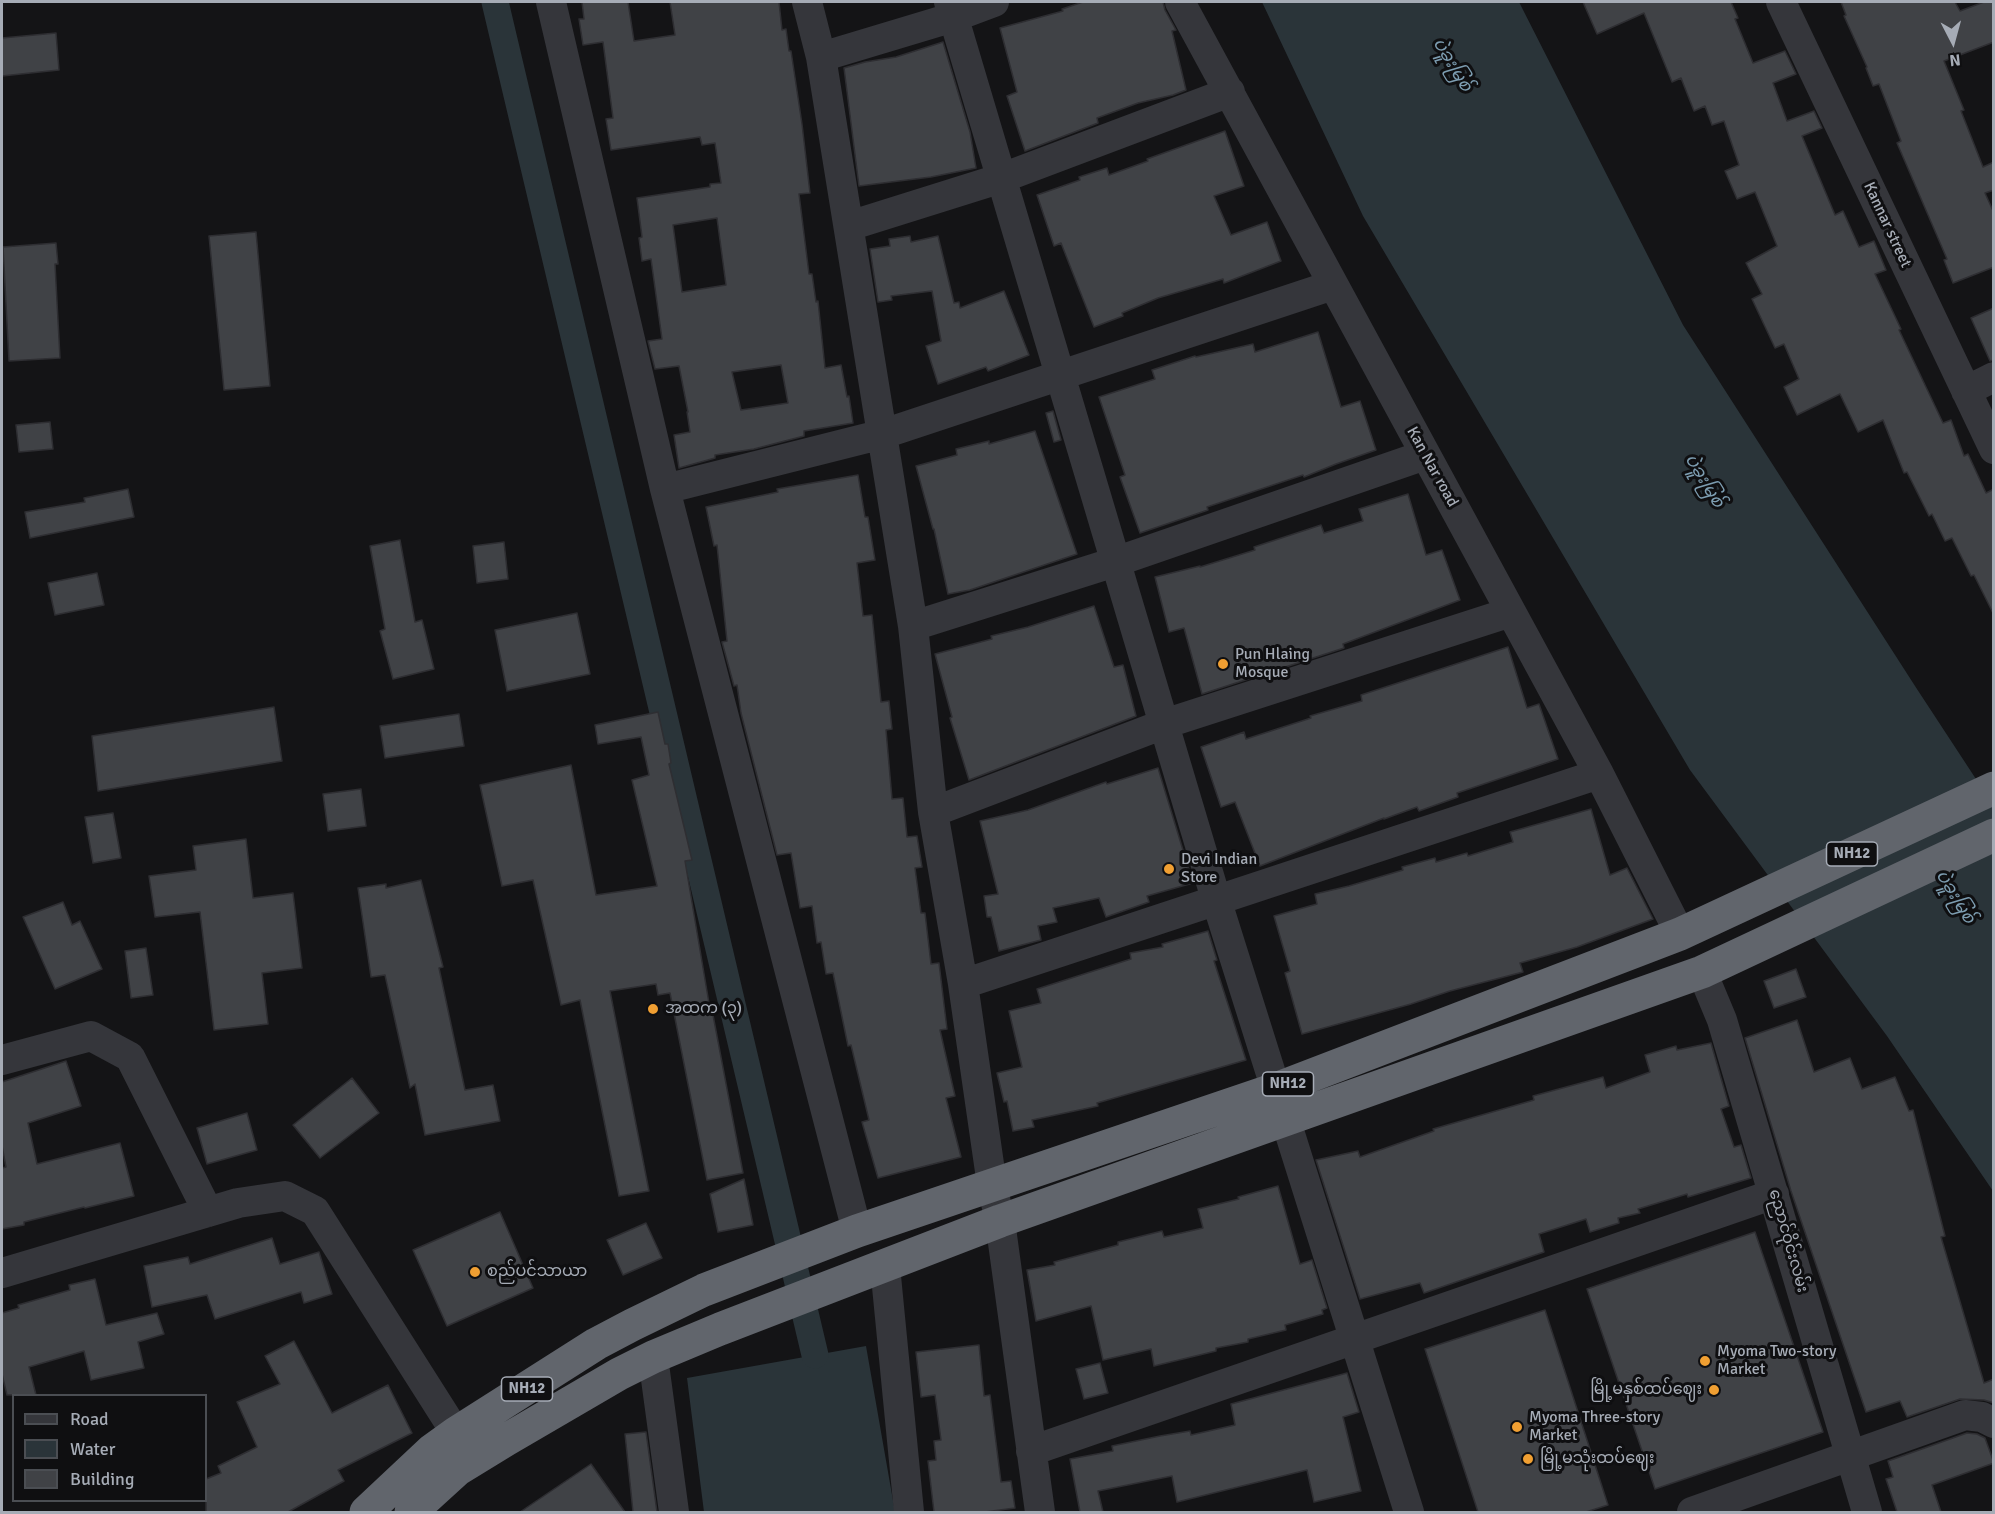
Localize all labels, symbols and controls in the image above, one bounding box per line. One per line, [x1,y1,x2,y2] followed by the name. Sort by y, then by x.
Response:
[1923,12,1983,72] north arrow
[1428,34,1476,96] water label: ပဲခူးမြစ်
[1948,49,1961,70] text: N
[1859,179,1915,271] street label: Kannar street
[1402,424,1462,510] street label: Kan Nar road
[1680,450,1728,512] water label: ပဲခူးမြစ်
[1235,645,1310,683] place label: Pun Hlaing Mosque
[1216,657,1230,671] marker: Pun Hlaing Mosque
[1826,842,1878,866] road number: NH12
[1181,850,1257,888] place label: Devi Indian Store
[1162,862,1176,876] marker: Devi Indian Store
[1931,866,1979,928] water label: ပဲခူးမြစ်
[665,999,742,1019] place label: အထက (၃)
[646,1002,660,1016] marker: အထက (၃)
[1262,1072,1314,1096] road number: NH12
[1764,1187,1812,1295] street label: ညောင်ဝိုင်းလမ်း
[487,1262,587,1282] place label: စည်ပင်သာယာ
[468,1265,482,1279] marker: စည်ပင်သာယာ
[1717,1342,1837,1380] place label: Myoma Two-story Market
[1698,1354,1712,1368] marker: Myoma Two-story Market
[502,1377,552,1401] road number: NH12
[1590,1380,1702,1400] place label: မြို့မနှစ်ထပ်ဈေး
[1707,1383,1721,1397] marker: မြို့မနှစ်ထပ်ဈေး
[12,1394,207,1502] legend
[70,1408,109,1430] text: Road
[1529,1408,1660,1446] place label: Myoma Three-story Market
[1510,1420,1524,1434] marker: Myoma Three-story Market
[70,1438,115,1460] text: Water
[1540,1449,1655,1469] place label: မြို့မသုံးထပ်ဈေး
[1521,1452,1535,1466] marker: မြို့မသုံးထပ်ဈေး
[70,1468,134,1490] text: Building

